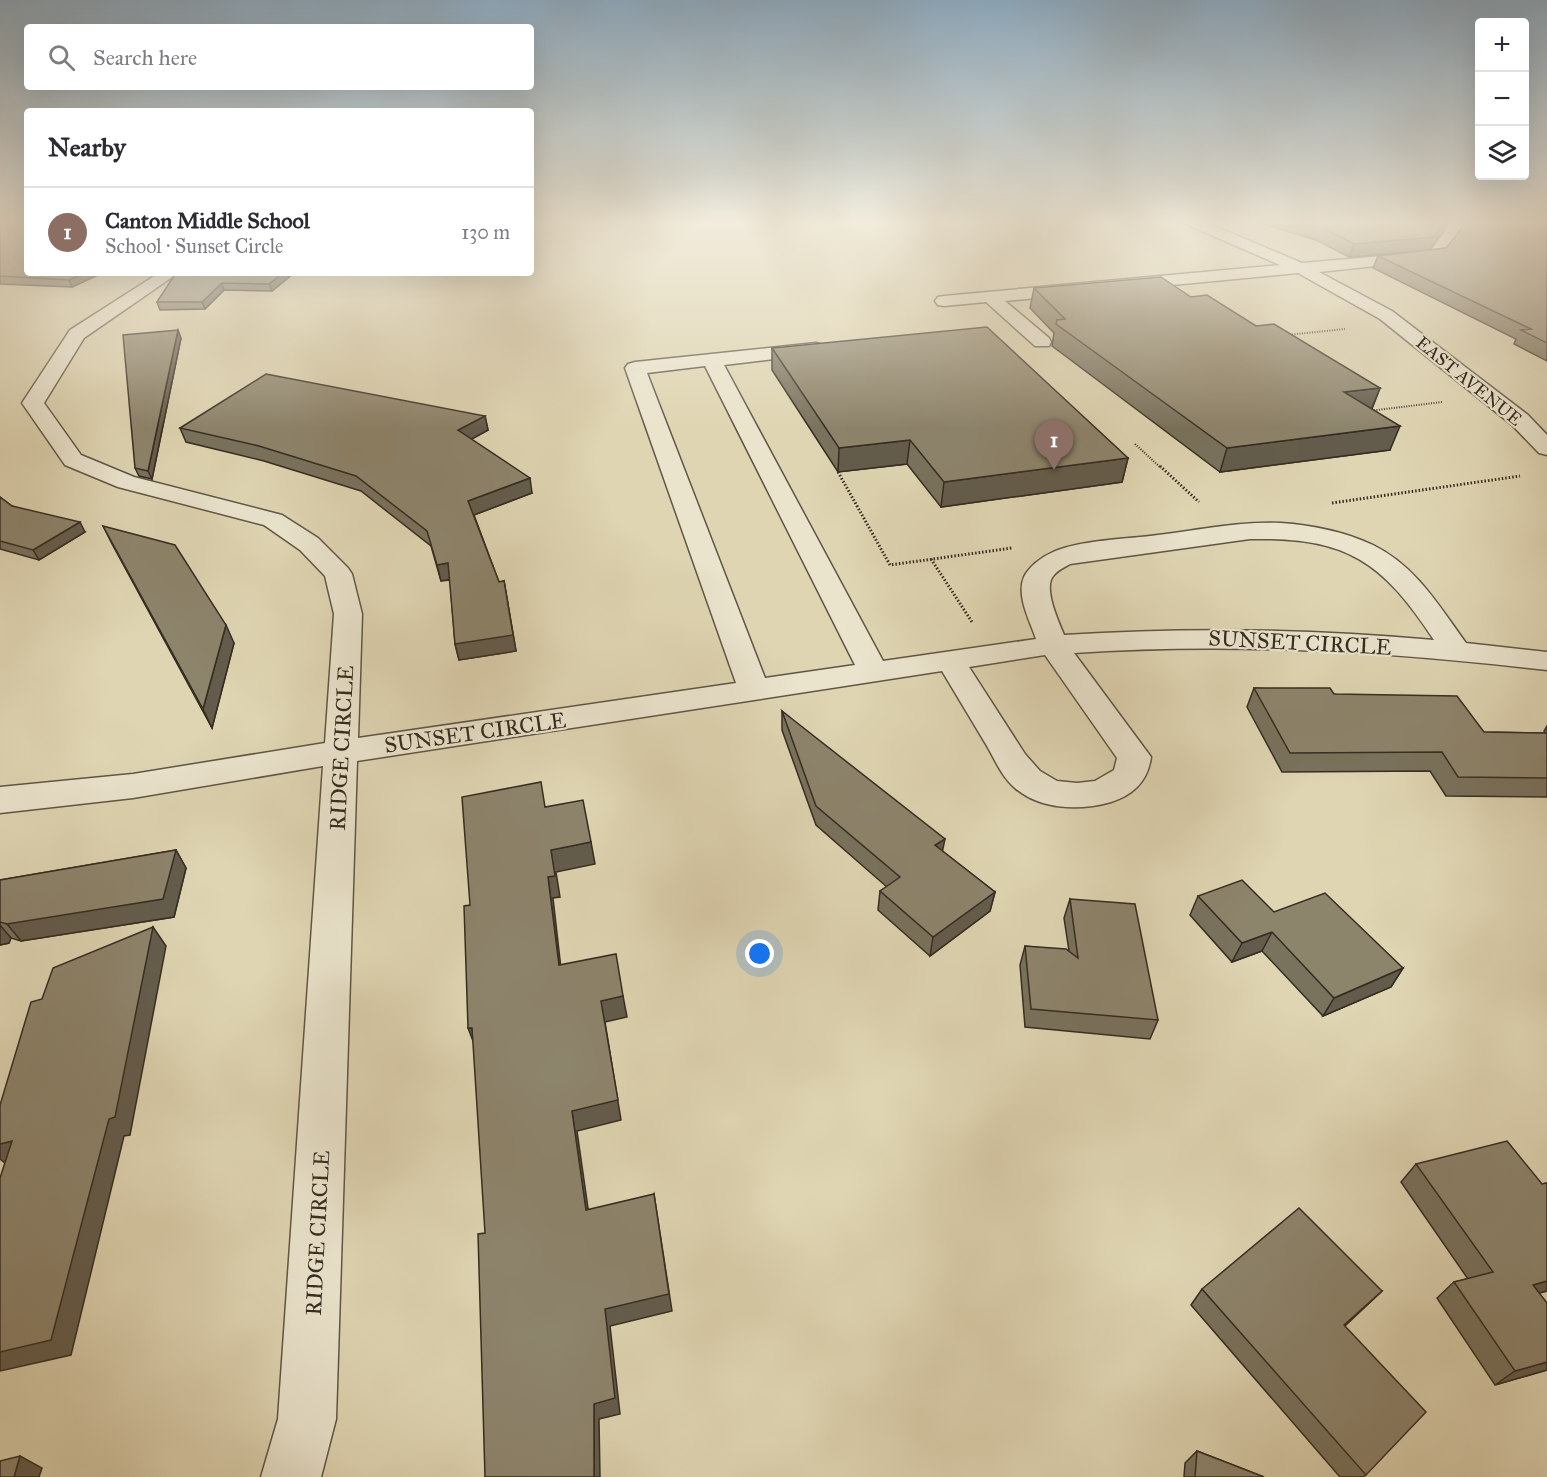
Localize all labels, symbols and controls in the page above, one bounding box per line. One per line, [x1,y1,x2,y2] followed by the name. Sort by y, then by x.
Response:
[1475,18,1529,180] map controls
[1475,18,1529,72] button: +
[24,24,534,90] search box
[45,41,78,74] icon: search
[93,44,197,71] text: Search here
[1475,72,1529,126] button: −
[1475,126,1529,180] button: layers
[48,131,126,163] text: Nearby
[105,207,310,234] text: Canton Middle School
[64,220,71,244] text: 1
[461,220,510,244] text: 130 m
[105,234,283,258] text: School · Sunset Circle
[1412,332,1527,431] street label: EAST AVENUE
[1034,420,1074,470] pin: 1
[1208,624,1392,661] street label: SUNSET CIRCLE
[324,665,359,831] street label: RIDGE CIRCLE
[382,706,568,759] street label: SUNSET CIRCLE
[745,939,774,968] your location
[300,1150,335,1316] street label: RIDGE CIRCLE

